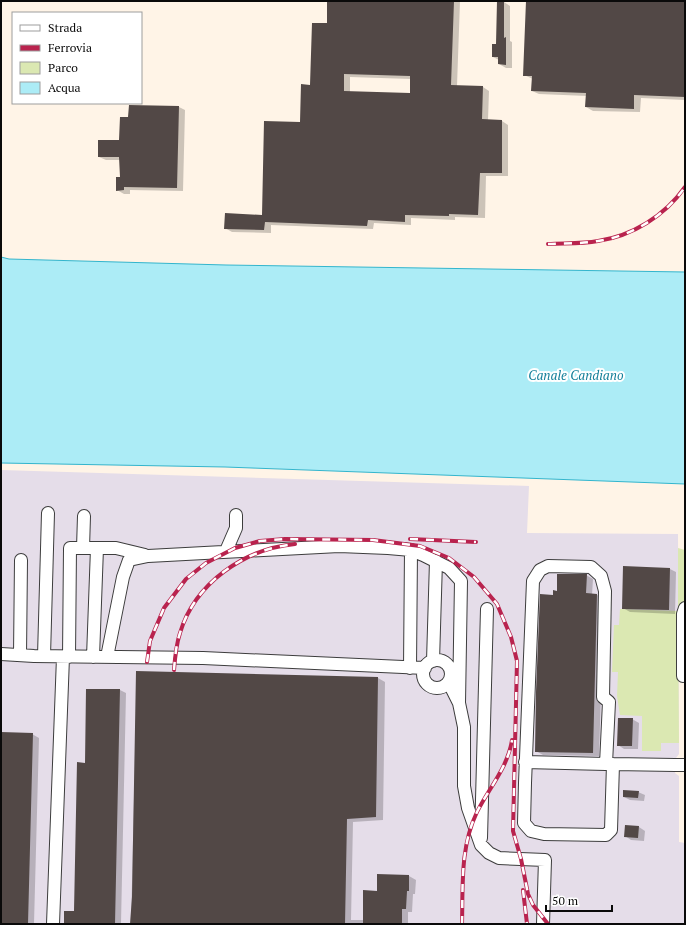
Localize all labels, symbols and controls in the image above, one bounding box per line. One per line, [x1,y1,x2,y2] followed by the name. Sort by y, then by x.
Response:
[12,12,142,104] legend
[48,20,82,35] text: Strada
[48,40,92,55] text: Ferrovia
[48,60,78,75] text: Parco
[48,80,81,95] text: Acqua
[528,366,624,384] water label: Canale Candiano
[546,887,612,913] scale bar
[552,893,579,908] text: 50 m

